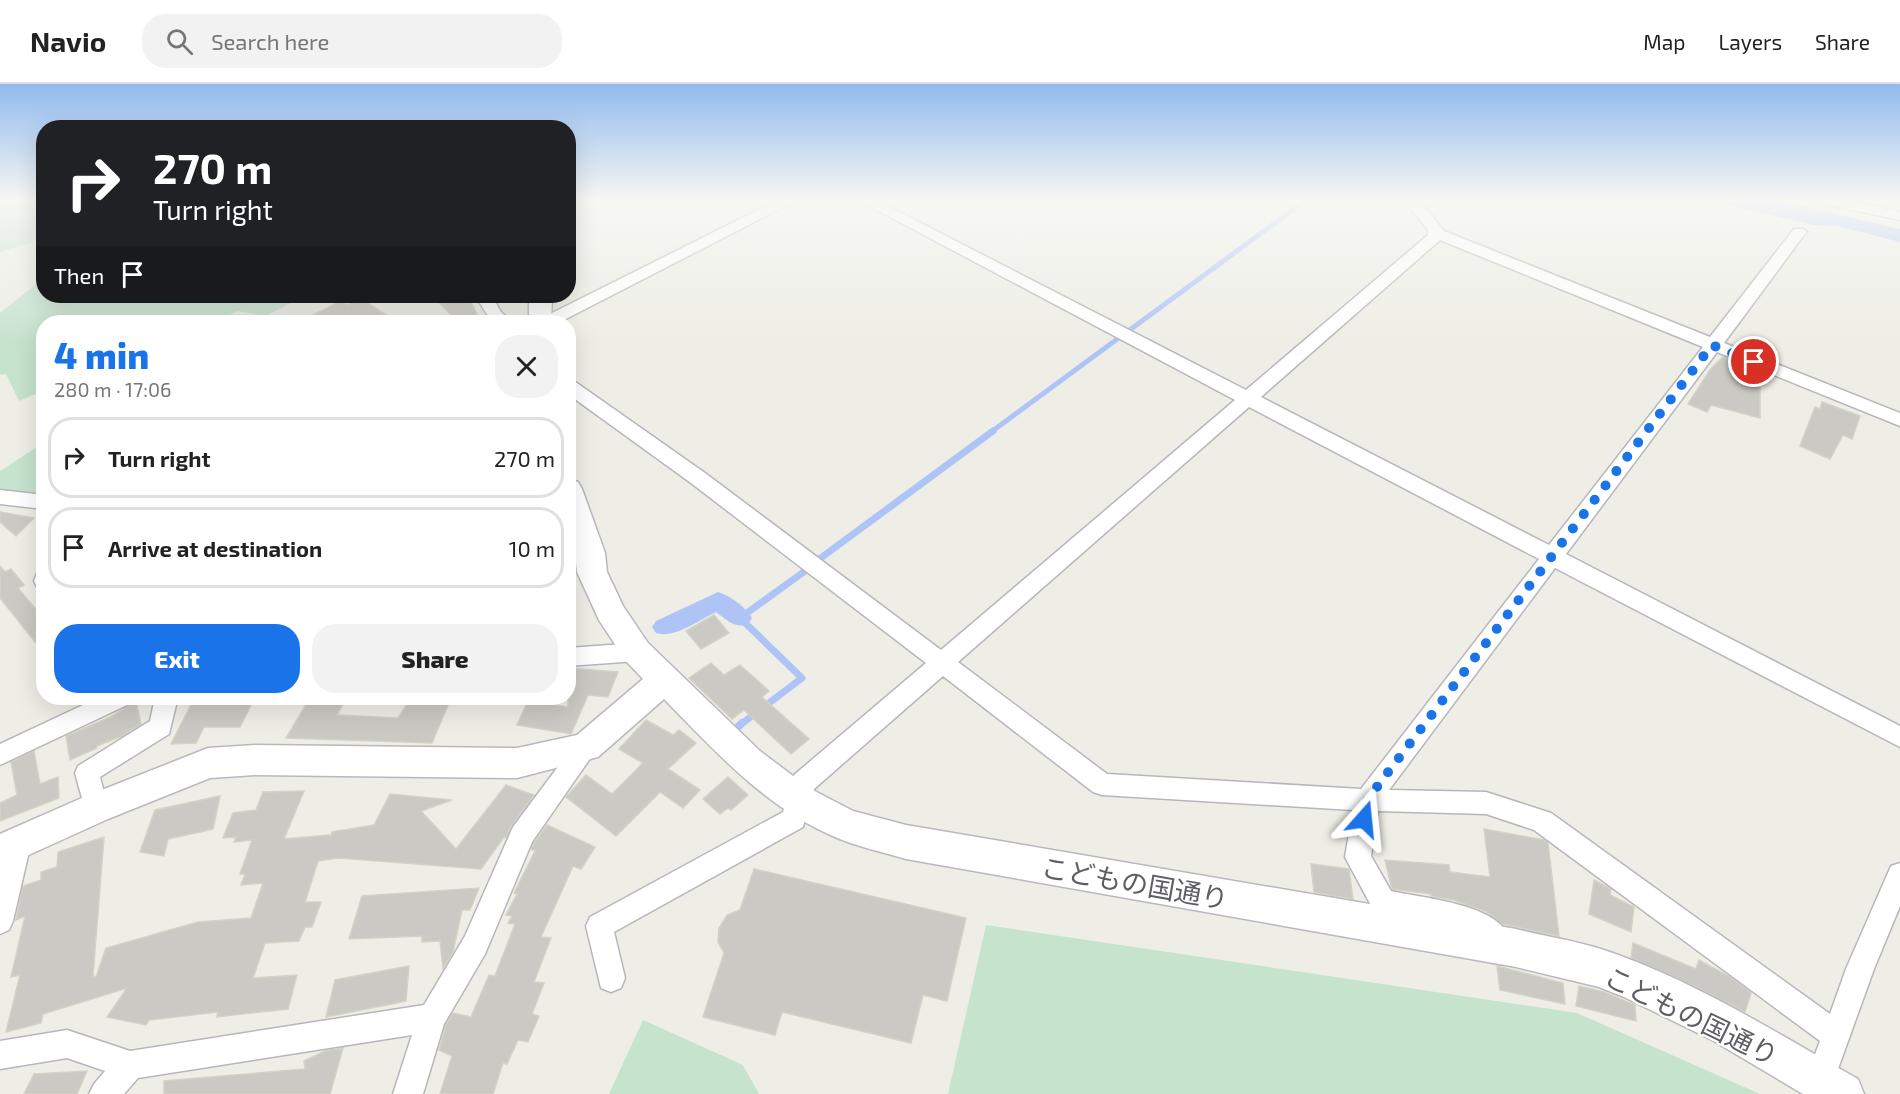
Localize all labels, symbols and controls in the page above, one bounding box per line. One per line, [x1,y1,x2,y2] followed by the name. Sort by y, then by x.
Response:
[142,14,562,68] search box
[30,24,106,58] text: Navio
[163,25,196,58] icon: search
[211,28,329,54] text: Search here
[1643,29,1685,54] text: Map
[1718,29,1782,54] text: Layers
[1815,29,1870,54] text: Share
[153,142,272,192] text: 270 m
[54,144,132,222] icon: right
[153,193,273,225] text: Turn right
[116,258,149,291] icon: arrive
[54,262,104,288] text: Then
[54,333,149,376] text: 4 min
[495,335,558,398] button: close
[1728,336,1779,387] pin
[1737,345,1770,378] icon: arrive
[54,377,171,401] text: 280 m · 17:06
[57,441,90,474] icon: right
[108,445,210,471] text: Turn right
[494,445,555,471] text: 270 m
[57,531,90,564] icon: arrive
[108,535,322,561] text: Arrive at destination
[509,535,555,561] text: 10 m
[54,624,300,693] button: Exit
[312,624,558,693] button: Share
[1332,787,1396,851] position arrow
[1039,850,1231,914] street label: こどもの国通り
[1600,959,1784,1071] street label: こどもの国通り

